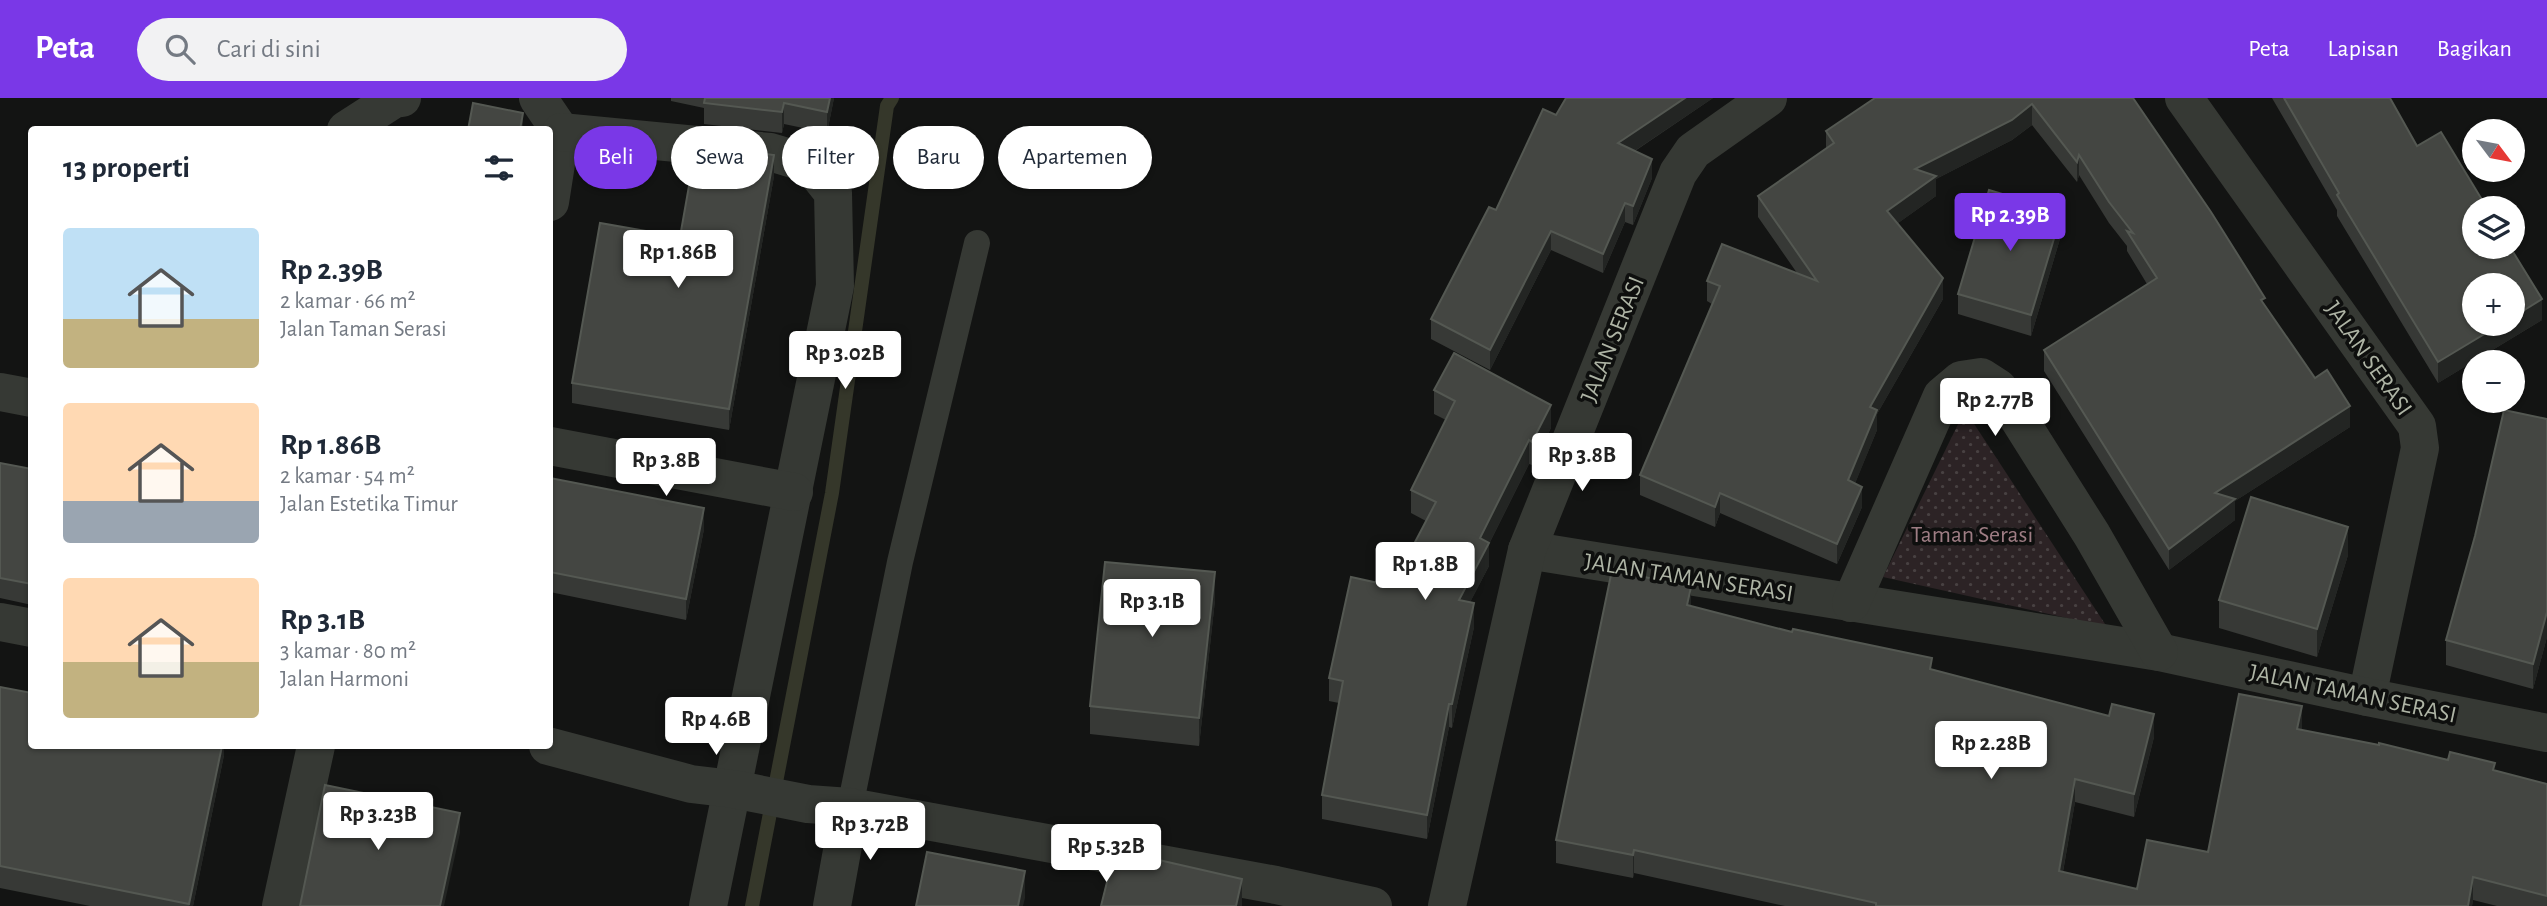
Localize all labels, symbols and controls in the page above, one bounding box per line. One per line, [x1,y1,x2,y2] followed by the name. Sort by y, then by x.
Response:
[137,18,627,81] search box
[161,30,199,68] icon: search
[35,32,95,65] text: Peta
[217,36,321,62] text: Cari di sini
[2248,37,2290,61] text: Peta
[2328,37,2399,61] text: Lapisan
[2437,37,2512,61] text: Bagikan
[2462,119,2525,182] north arrow
[2462,119,2525,413] map controls
[574,126,657,189] chip: Beli
[671,126,768,189] chip: Sewa
[782,126,879,189] chip: Filter
[893,126,984,189] chip: Baru
[998,126,1152,189] chip: Apartemen
[480,149,518,187] icon: filters
[63,153,190,183] text: 13 properti
[1938,194,2082,253] pin: Rp 2.39B
[2462,196,2525,259] button: layers
[1971,204,2049,227] text: Rp 2.39B
[606,230,750,290] pin: Rp 1.86B
[639,241,717,264] text: Rp 1.86B
[280,255,383,285] text: Rp 2.39B
[119,256,203,340] icon: home
[1577,273,1649,406] street label: JALAN SERASI
[2462,273,2525,336] button: +
[280,290,416,313] text: 2 kamar · 66 m²
[2320,297,2416,420] street label: JALAN SERASI
[280,318,447,341] text: Jalan Taman Serasi
[773,331,917,391] pin: Rp 3.02B
[805,342,885,365] text: Rp 3.02B
[2462,350,2525,413] button: −
[1923,378,2067,438] pin: Rp 2.77B
[1956,389,2034,412] text: Rp 2.77B
[280,430,382,460] text: Rp 1.86B
[119,431,203,515] icon: home
[1517,434,1647,493] pin: Rp 3.8B
[601,438,731,498] pin: Rp 3.8B
[1548,444,1616,467] text: Rp 3.8B
[632,449,700,472] text: Rp 3.8B
[280,465,415,488] text: 2 kamar · 54 m²
[280,493,458,516] text: Jalan Estetika Timur
[1911,523,2033,547] park label: Taman Serasi
[1360,542,1490,602] pin: Rp 1.8B
[1583,550,1795,606] street label: JALAN TAMAN SERASI
[1392,553,1458,576] text: Rp 1.8B
[1087,580,1217,639] pin: Rp 3.1B
[1119,590,1185,613] text: Rp 3.1B
[280,605,365,635] text: Rp 3.1B
[119,606,203,690] icon: home
[280,640,416,663] text: 3 kamar · 80 m²
[2247,660,2458,728] street label: JALAN TAMAN SERASI
[280,668,409,691] text: Jalan Harmoni
[651,698,781,757] pin: Rp 4.6B
[681,708,751,731] text: Rp 4.6B
[1919,722,2063,781] pin: Rp 2.28B
[1951,732,2031,755] text: Rp 2.28B
[306,792,450,852] pin: Rp 3.23B
[798,802,942,862] pin: Rp 3.72B
[339,803,417,826] text: Rp 3.23B
[831,813,909,836] text: Rp 3.72B
[1034,824,1178,884] pin: Rp 5.32B
[1067,835,1145,858] text: Rp 5.32B

